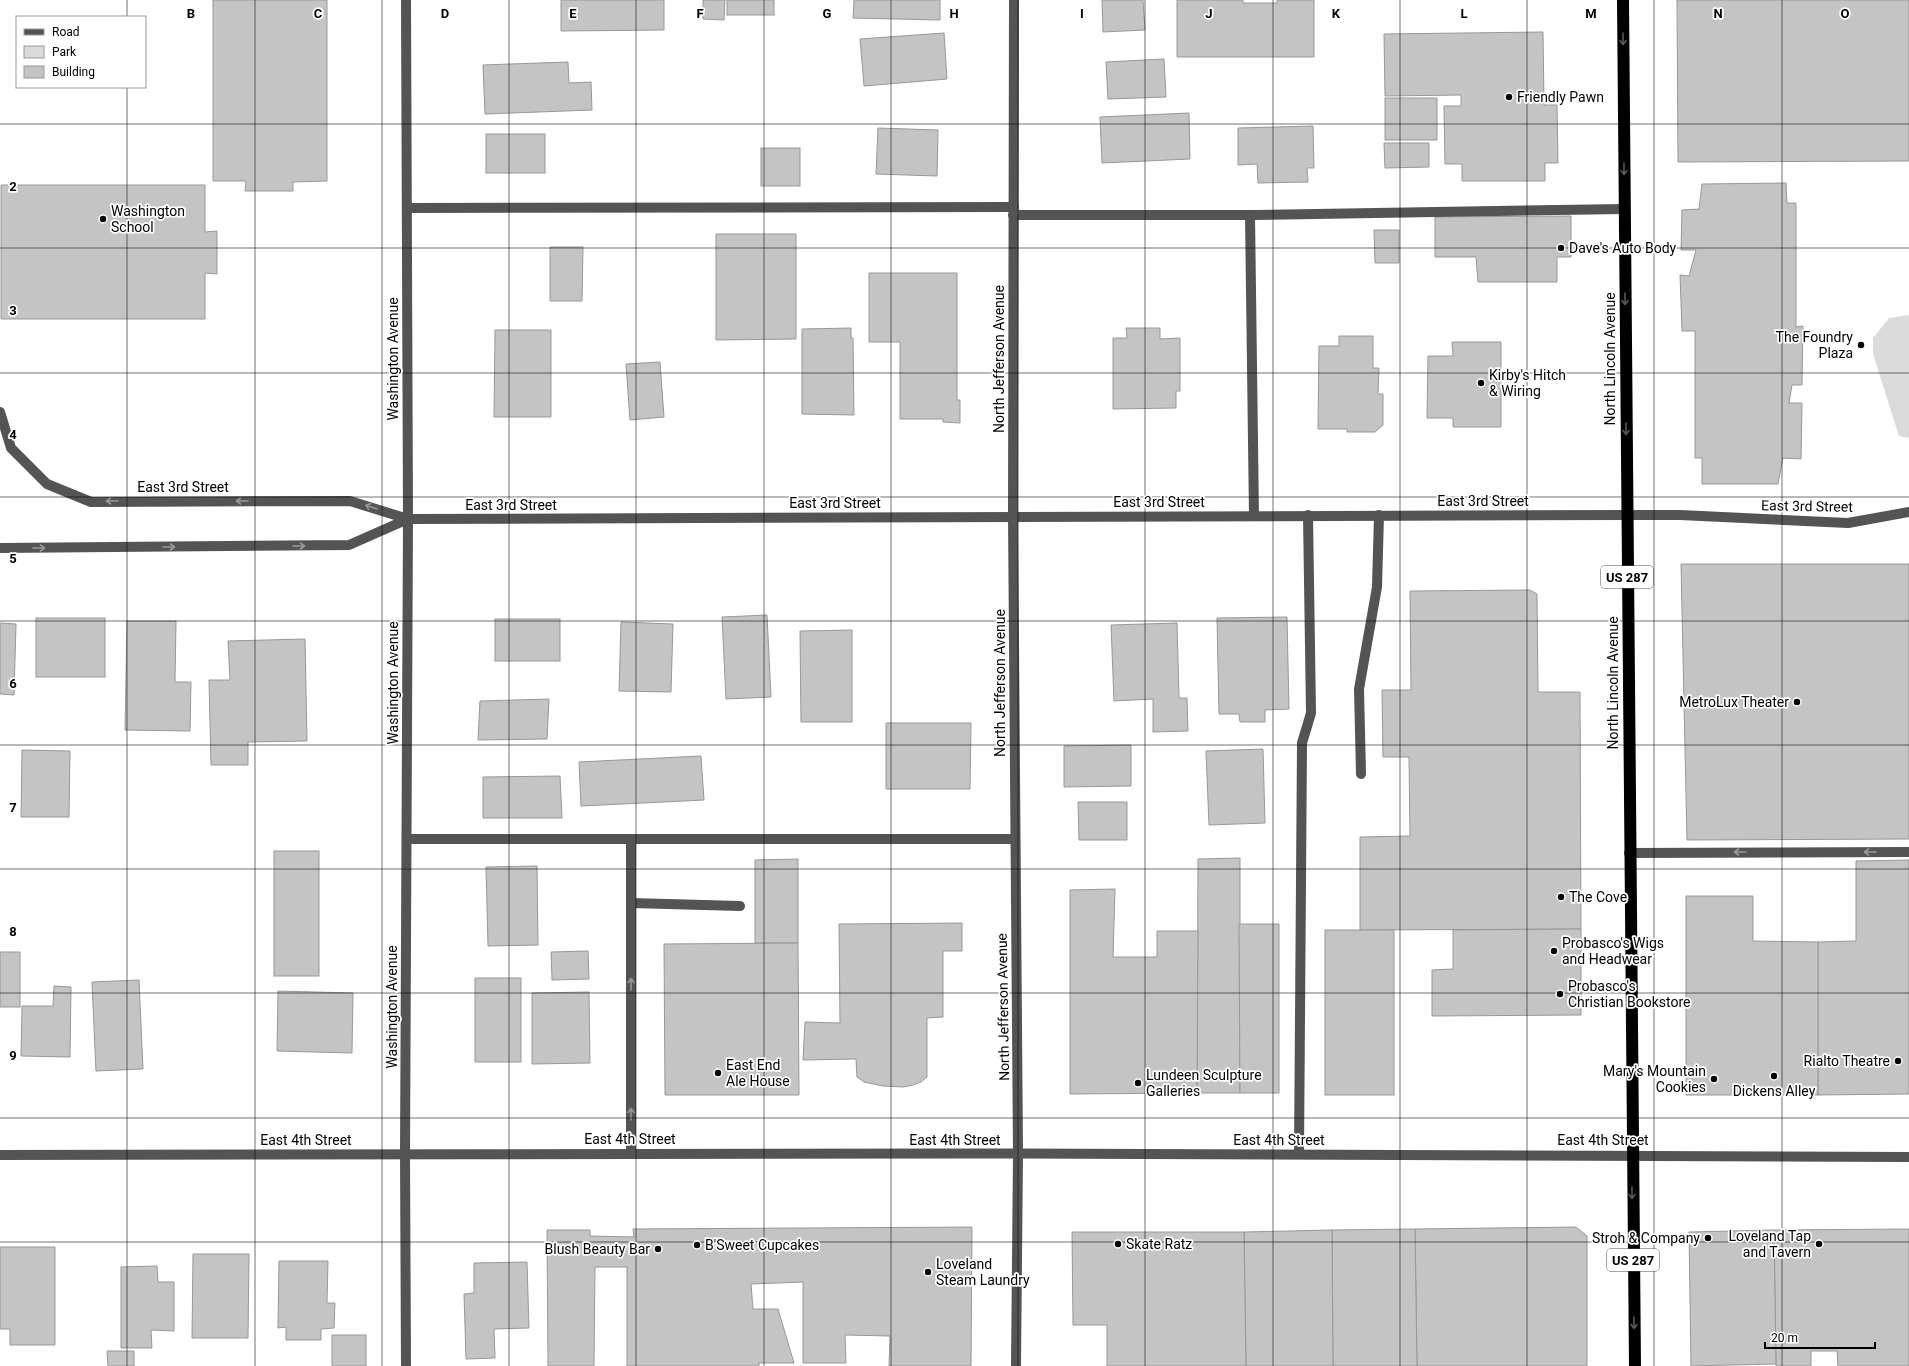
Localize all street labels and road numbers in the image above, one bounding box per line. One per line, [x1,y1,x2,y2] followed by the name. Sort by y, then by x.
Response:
[991,285,1007,433] street label: North Jefferson Avenue
[1602,292,1618,426] street label: North Lincoln Avenue
[385,297,401,421] street label: Washington Avenue
[137,479,229,495] street label: East 3rd Street
[1437,493,1529,509] street label: East 3rd Street
[1113,494,1205,510] street label: East 3rd Street
[789,495,881,511] street label: East 3rd Street
[465,497,557,513] street label: East 3rd Street
[1761,497,1853,515] street label: East 3rd Street
[1601,566,1653,588] road number: US 287
[992,609,1008,757] street label: North Jefferson Avenue
[1605,616,1621,750] street label: North Lincoln Avenue
[385,621,401,745] street label: Washington Avenue
[994,933,1012,1081] street label: North Jefferson Avenue
[384,945,400,1069] street label: Washington Avenue
[584,1131,676,1147] street label: East 4th Street
[260,1132,352,1148] street label: East 4th Street
[909,1132,1001,1148] street label: East 4th Street
[1233,1132,1325,1148] street label: East 4th Street
[1557,1132,1649,1148] street label: East 4th Street
[1607,1249,1659,1271] road number: US 287

